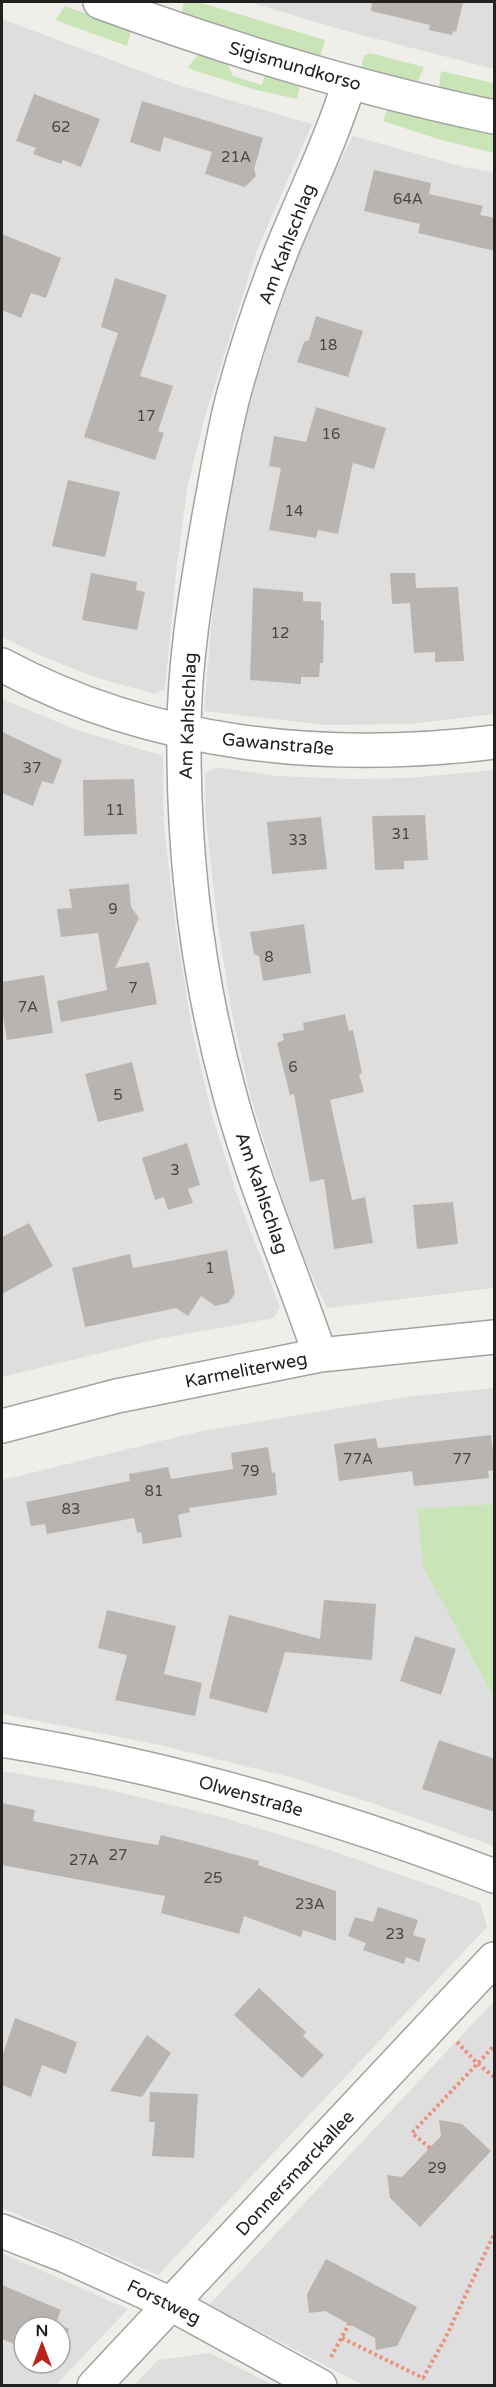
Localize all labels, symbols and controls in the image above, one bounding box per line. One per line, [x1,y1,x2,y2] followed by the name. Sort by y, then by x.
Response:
[226,37,364,95] street label: Sigismundkorso
[52,118,70,136] house number: 62
[221,148,251,166] house number: 21A
[254,181,320,307] street label: Am Kahlschlag
[393,190,423,208] house number: 64A
[319,336,337,354] house number: 18
[137,407,155,425] house number: 17
[322,425,340,443] house number: 16
[285,502,303,520] house number: 14
[271,624,289,642] house number: 12
[175,652,201,780] street label: Am Kahlschlag
[221,728,335,760] street label: Gawanstraße
[23,759,41,777] house number: 37
[106,801,124,819] house number: 11
[392,825,410,843] house number: 31
[289,831,307,849] house number: 33
[108,900,118,918] house number: 9
[264,948,274,966] house number: 8
[128,979,138,997] house number: 7
[18,998,38,1016] house number: 7A
[288,1058,298,1076] house number: 6
[113,1086,123,1104] house number: 5
[231,1129,293,1257] street label: Am Kahlschlag
[170,1161,180,1179] house number: 3
[205,1259,215,1277] house number: 1
[183,1347,309,1393] street label: Karmeliterweg
[343,1450,373,1468] house number: 77A
[453,1450,471,1468] house number: 77
[241,1462,259,1480] house number: 79
[145,1482,163,1500] house number: 81
[62,1500,80,1518] house number: 83
[196,1771,306,1821] street label: Olwenstraße
[109,1846,127,1864] house number: 27
[69,1851,99,1869] house number: 27A
[204,1869,222,1887] house number: 25
[295,1895,325,1913] house number: 23A
[386,1925,404,1943] house number: 23
[231,2106,359,2240] street label: Donnersmarckallee
[428,2159,446,2177] house number: 29
[124,2275,204,2329] street label: Forstweg
[12,2315,72,2375] north arrow
[36,2321,48,2341] text: N

